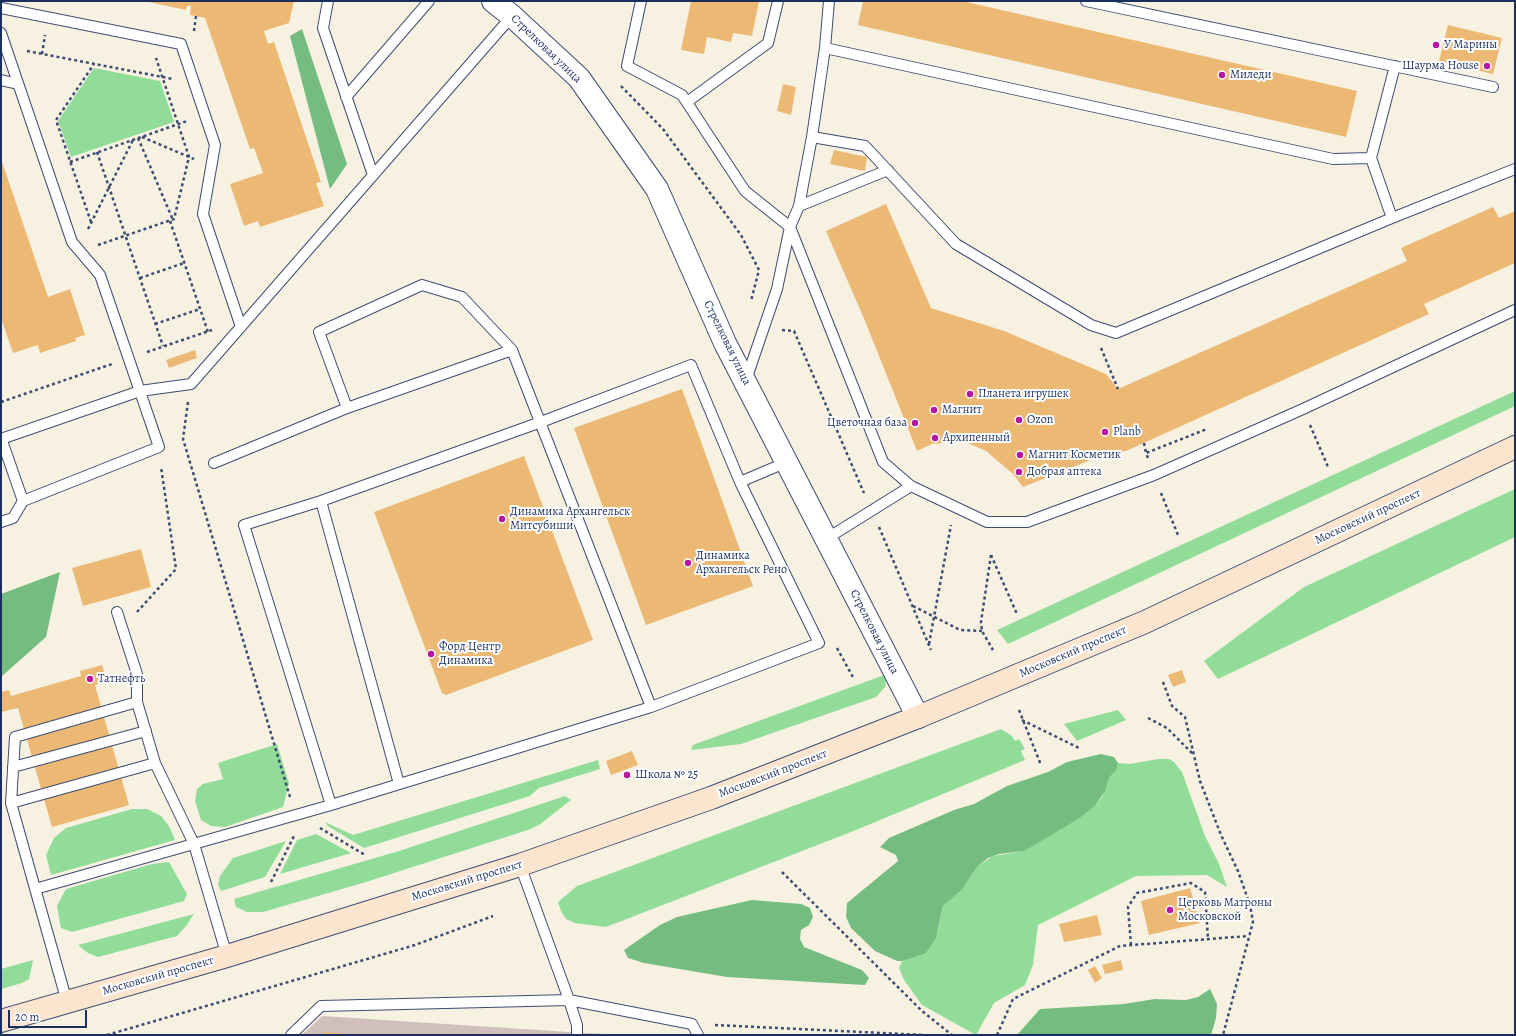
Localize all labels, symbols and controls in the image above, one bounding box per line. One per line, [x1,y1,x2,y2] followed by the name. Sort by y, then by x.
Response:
[508,12,584,86] street label: Стрелковая улица
[1444,38,1497,52] place label: У Марины
[1431,40,1441,50] marker: У Марины
[1402,59,1479,73] place label: Шаурма House
[1482,61,1492,71] marker: Шаурма House
[1230,68,1271,82] place label: Миледи
[1217,70,1227,80] marker: Миледи
[700,298,754,388] street label: Стрелковая улица
[978,387,1069,401] place label: Планета игрушек
[965,389,975,399] marker: Планета игрушек
[942,403,982,417] place label: Магнит
[929,405,939,415] marker: Магнит
[1027,413,1053,427] place label: Ozon
[1014,415,1024,425] marker: Ozon
[827,416,907,430] place label: Цветочная база
[910,418,920,428] marker: Цветочная база
[1113,425,1141,439] place label: Planb
[1100,427,1110,437] marker: Planb
[943,431,1010,445] place label: Архипенный
[930,433,940,443] marker: Архипенный
[1028,448,1121,462] place label: Магнит Косметик
[1015,450,1025,460] marker: Магнит Косметик
[1027,465,1102,479] place label: Добрая аптека
[1014,467,1024,477] marker: Добрая аптека
[1313,486,1423,548] street label: Московский проспект
[510,505,630,533] place label: Динамика Архангельск Митсубиши
[497,514,507,524] marker: Динамика Архангельск Митсубиши
[696,549,787,577] place label: Динамика Архангельск Рено
[683,558,693,568] marker: Динамика Архангельск Рено
[847,587,901,677] street label: Стрелковая улица
[1017,623,1129,681] street label: Московский проспект
[439,640,501,668] place label: Форд Центр Динамика
[426,649,436,659] marker: Форд Центр Динамика
[98,672,145,686] place label: Татнефть
[85,674,95,684] marker: Татнефть
[717,747,829,801] street label: Московский проспект
[635,768,698,782] place label: Школа № 25
[622,770,632,780] marker: Школа № 25
[410,857,524,905] street label: Московский проспект
[1178,896,1272,924] place label: Церковь Матроны Московской
[1165,905,1175,915] marker: Церковь Матроны Московской
[101,953,215,999] street label: Московский проспект
[10,1002,89,1028] scale bar
[15,1009,39,1025] text: 20 m

